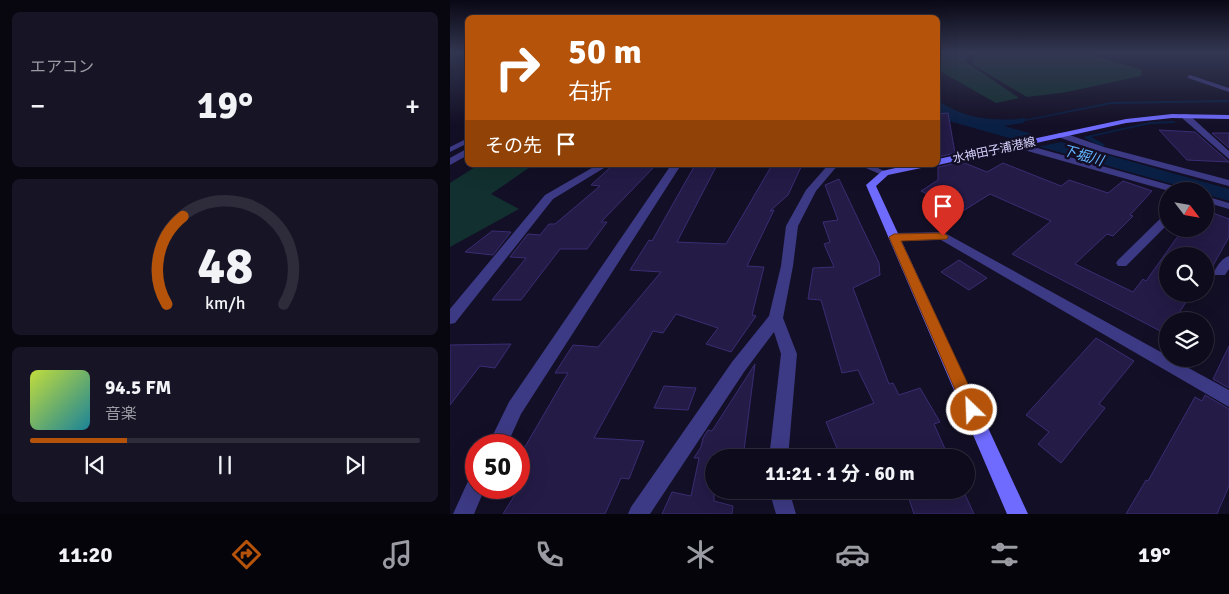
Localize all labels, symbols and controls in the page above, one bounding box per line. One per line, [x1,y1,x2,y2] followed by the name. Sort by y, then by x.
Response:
[568,30,642,73] text: 50 m
[485,35,550,100] icon: right
[30,57,94,77] text: エアコン
[568,78,612,105] text: 右折
[197,82,253,129] text: 19°
[30,89,45,123] text: −
[405,89,420,123] text: +
[552,130,580,158] icon: arrive
[485,134,542,158] text: その先
[951,134,1037,167] street label: 水神田子浦港線
[1060,142,1107,170] water label: 下堀川
[1159,182,1214,238] north arrow
[1159,182,1214,367] map controls
[922,185,964,236] pin
[929,192,957,220] icon: arrive
[197,234,253,298] text: 48
[1159,247,1214,302] button: search
[205,292,245,314] text: km/h
[1159,312,1214,367] button: layers
[105,376,171,400] text: 94.5 FM
[945,383,997,435] position arrow
[105,404,137,424] text: 音楽
[465,434,530,499] speed limit sign: 50
[81,451,109,479] icon: previous
[211,451,239,479] icon: pause
[341,451,369,479] icon: next
[765,462,915,486] text: 11:21 · 1 分 · 60 m
[229,537,264,572] icon: directions
[380,537,415,572] icon: music
[532,537,567,572] icon: phone
[683,537,718,572] icon: climate
[835,537,870,572] icon: car
[987,537,1022,572] icon: filters
[58,541,112,568] text: 11:20
[1138,541,1171,568] text: 19°

